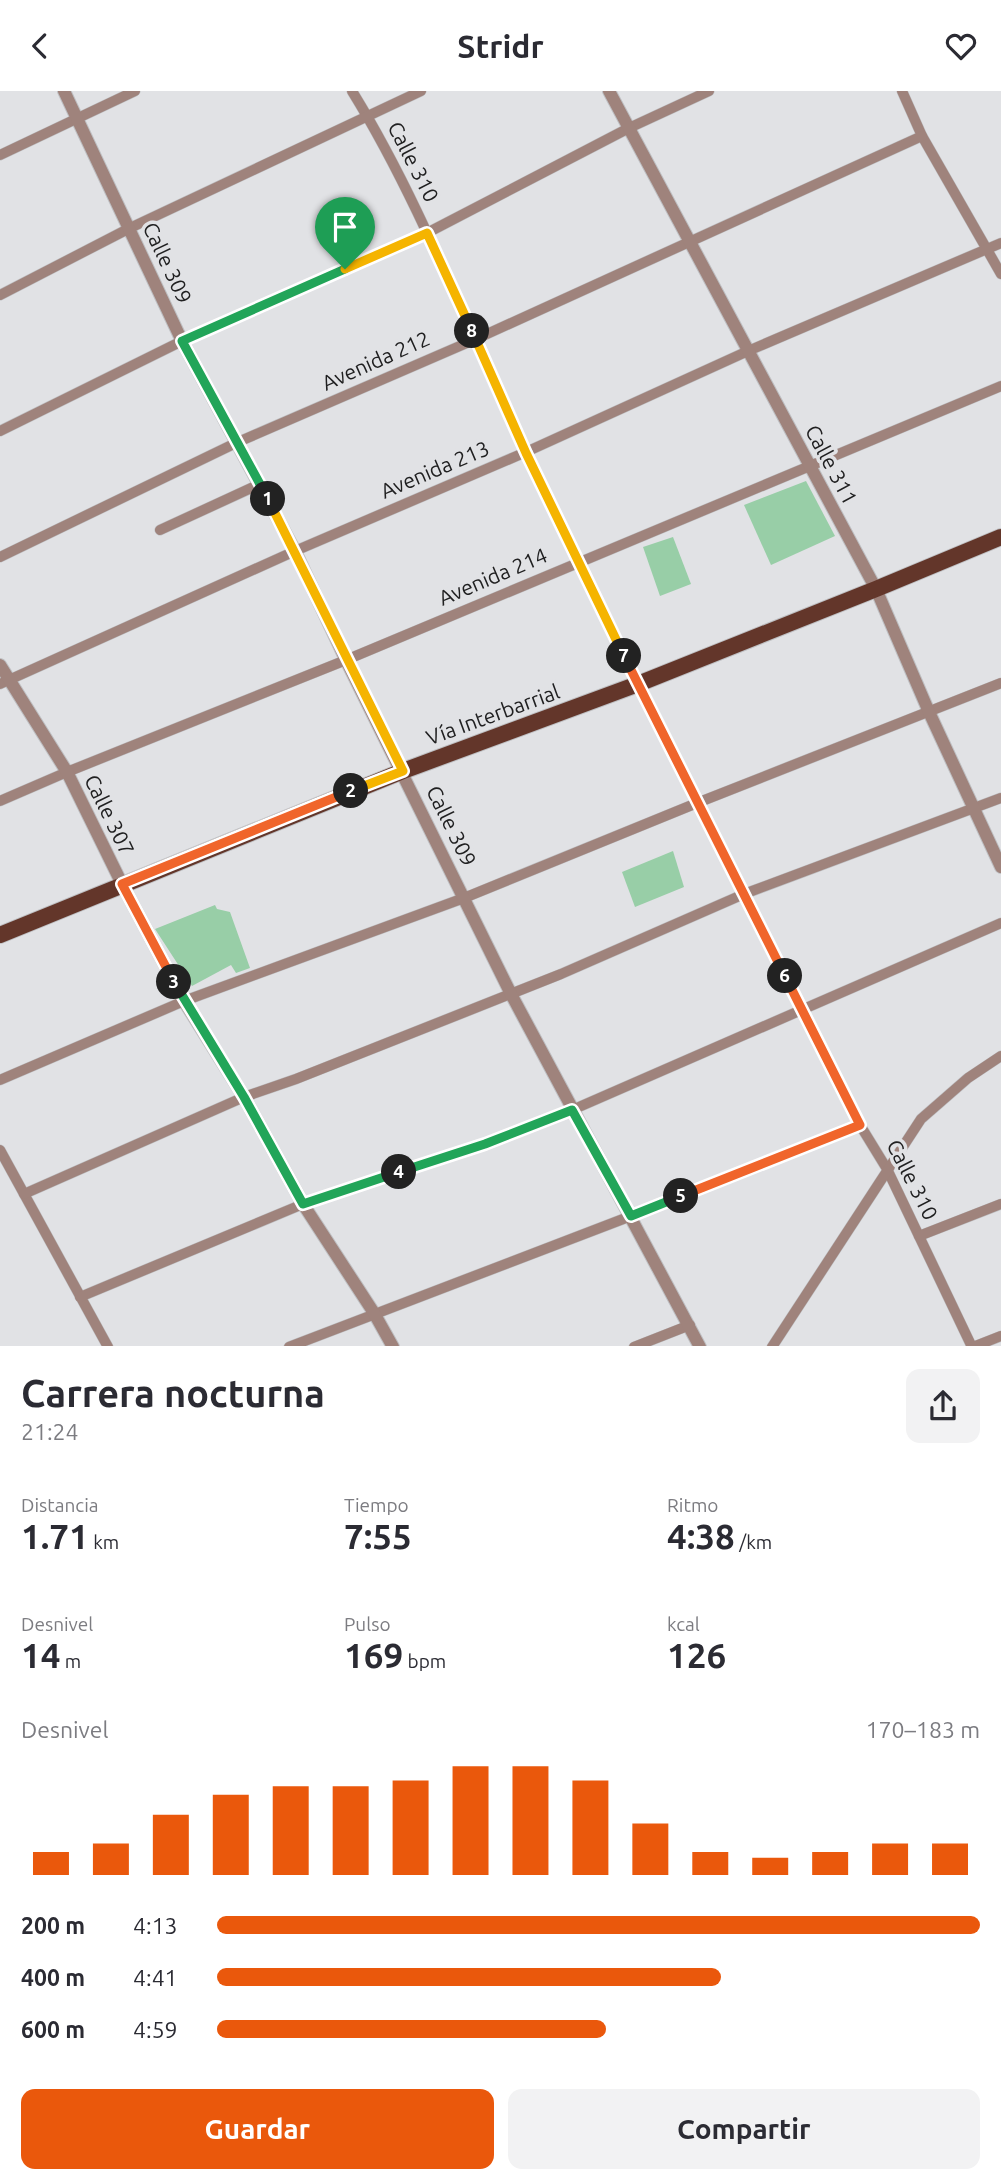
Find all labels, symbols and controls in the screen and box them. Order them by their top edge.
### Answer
icon: back [21,27,59,65]
icon: heart [942,27,980,65]
text: Stridr [457,28,544,64]
street label: Calle 310 [384,118,444,206]
pin [315,197,375,269]
icon: arrive [326,208,364,246]
street label: Calle 309 [139,218,197,307]
pin: 8 [454,313,490,349]
text: 8 [466,319,477,341]
street label: Avenida 212 [318,326,433,395]
street label: Calle 311 [801,421,863,508]
street label: Avenida 213 [377,435,493,503]
pin: 1 [250,481,286,517]
text: 1 [262,487,273,509]
street label: Avenida 214 [435,542,551,610]
pin: 7 [606,639,642,673]
text: 7 [618,644,629,666]
street label: Vía Interbarrial [423,679,563,749]
street label: Calle 307 [80,770,140,859]
pin: 2 [334,773,368,809]
text: 2 [345,779,356,801]
street label: Calle 309 [422,781,482,870]
pin: 6 [768,959,802,994]
text: 6 [779,964,790,986]
pin: 3 [156,965,192,999]
text: 3 [168,970,179,992]
street label: Calle 310 [883,1136,943,1224]
pin: 4 [382,1155,416,1189]
text: 4 [393,1160,404,1182]
pin: 5 [664,1179,698,1213]
text: 5 [675,1184,686,1206]
button: share [906,1369,980,1443]
text: Carrera nocturna [21,1372,325,1414]
text: 21:24 [21,1419,79,1444]
text: Distancia [21,1494,99,1516]
text: Tiempo [344,1494,409,1516]
text: Ritmo [667,1494,718,1516]
text: 1.71 [21,1516,89,1556]
text: 7:55 [344,1516,412,1556]
text: 4:38 [667,1516,735,1556]
text: km [89,1531,119,1553]
text: /km [735,1531,772,1553]
text: Desnivel [21,1613,93,1635]
text: Pulso [344,1613,391,1635]
text: kcal [667,1613,700,1635]
text: 14 [21,1635,60,1675]
text: 169 [344,1635,403,1675]
text: 126 [667,1635,726,1675]
text: m [60,1650,81,1672]
text: bpm [403,1650,446,1672]
text: Desnivel [21,1717,109,1742]
text: 170–183 m [866,1717,980,1742]
text: 200 m [21,1913,85,1938]
text: 4:13 [133,1913,178,1938]
text: 400 m [21,1965,85,1990]
text: 4:41 [133,1965,178,1990]
text: 600 m [21,2017,85,2042]
text: 4:59 [133,2017,178,2042]
button: Guardar [21,2089,494,2169]
button: Compartir [508,2089,980,2169]

